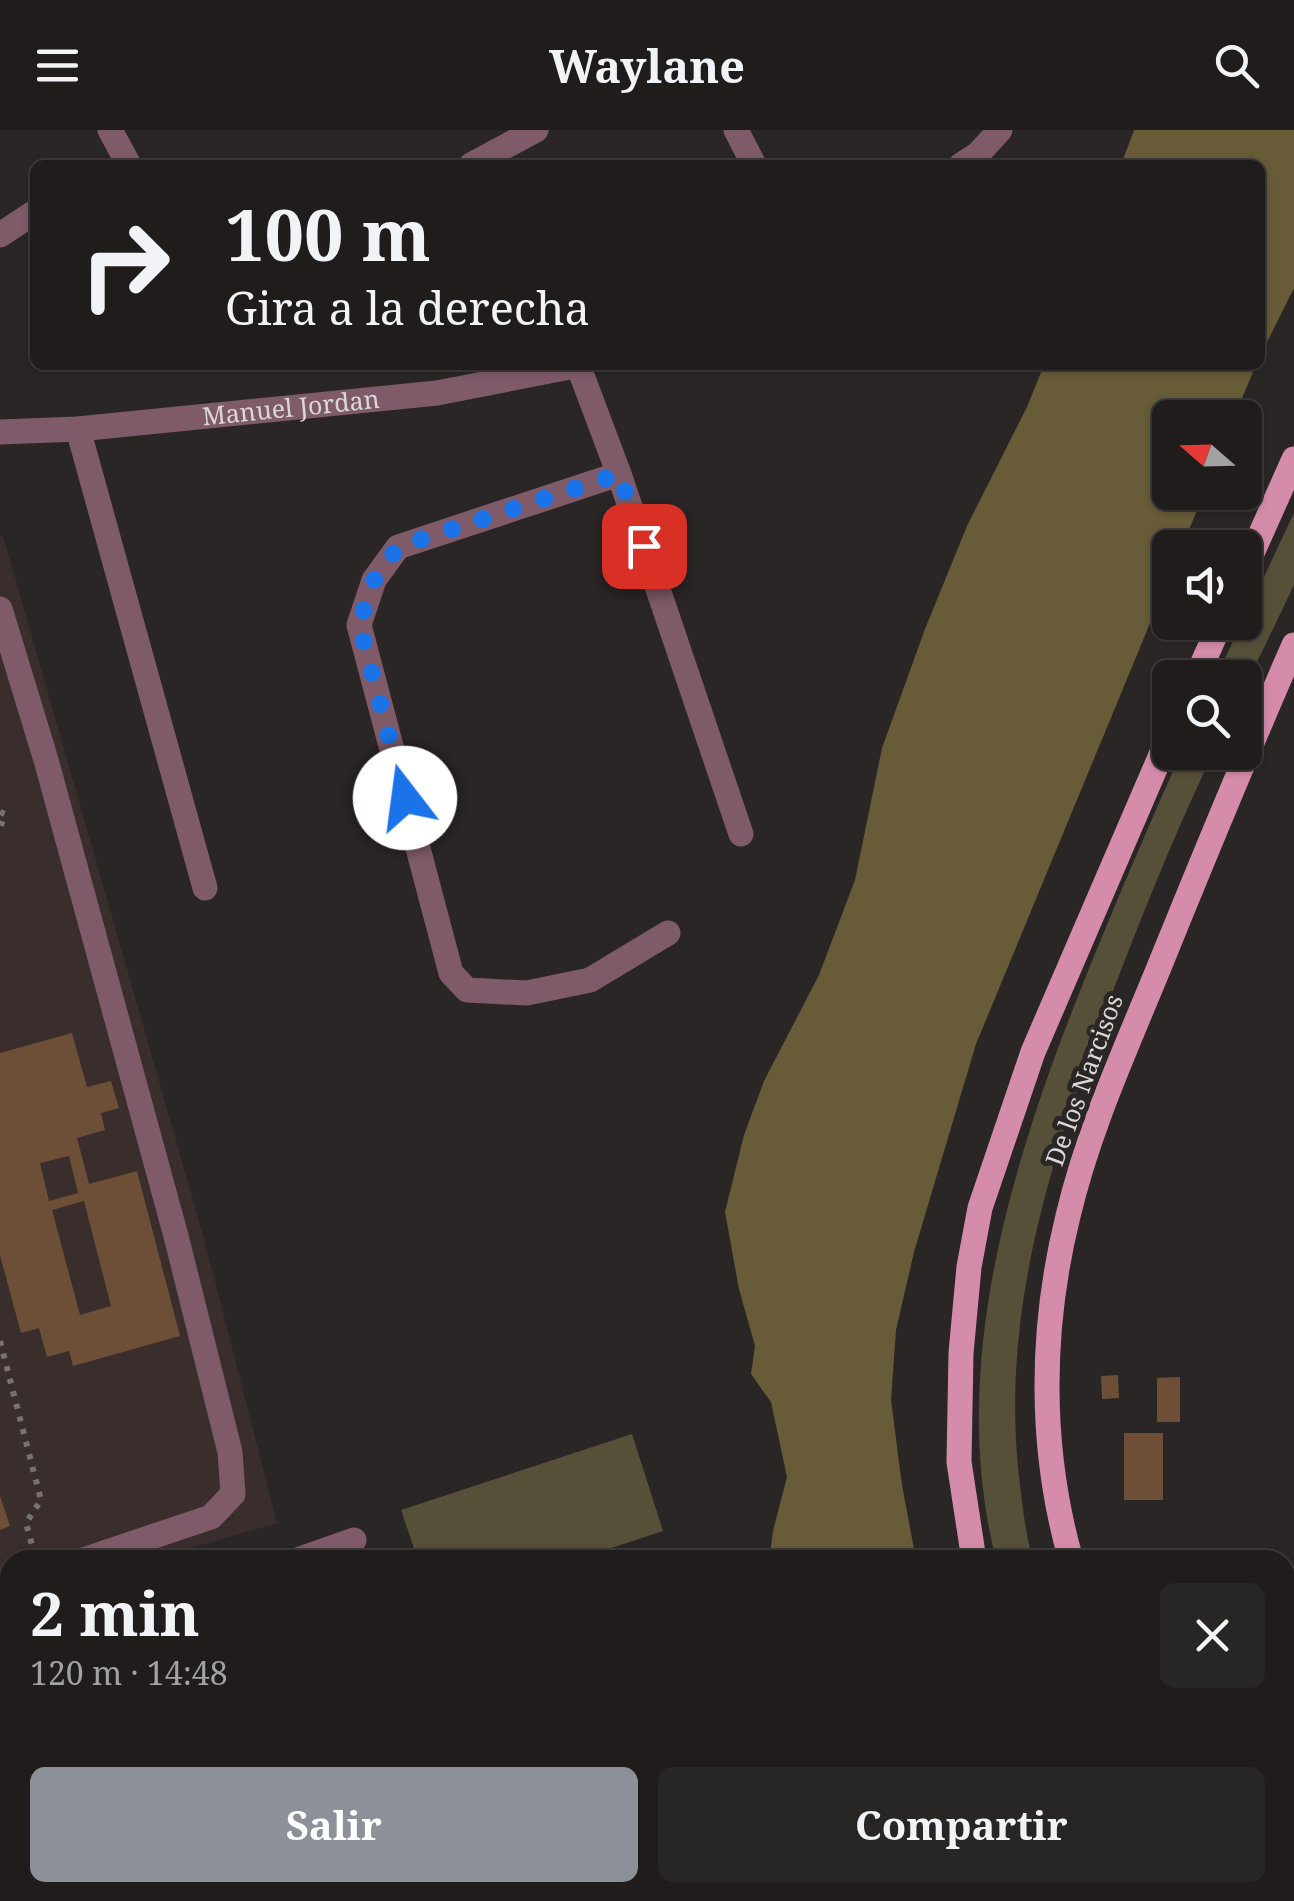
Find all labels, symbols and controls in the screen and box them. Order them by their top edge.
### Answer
text: Waylane [549,35,745,96]
icon: menu [30,38,85,93]
icon: search [1209,38,1264,93]
text: 100 m [225,186,431,282]
icon: right [60,200,190,330]
text: Gira a la derecha [225,277,590,338]
street label: Manuel Jordan [201,381,381,432]
north arrow [1152,400,1262,510]
map controls [1152,400,1262,770]
pin [602,504,687,589]
icon: arrive [617,519,672,574]
button: sound [1152,530,1262,640]
button: search [1152,660,1262,770]
position arrow [353,746,457,850]
street label: De los Narcisos [1036,989,1130,1170]
text: 2 min [30,1572,200,1654]
button: close [1160,1583,1265,1688]
text: 120 m · 14:48 [30,1651,228,1694]
button: Salir [30,1767,638,1882]
button: Compartir [658,1767,1265,1882]

